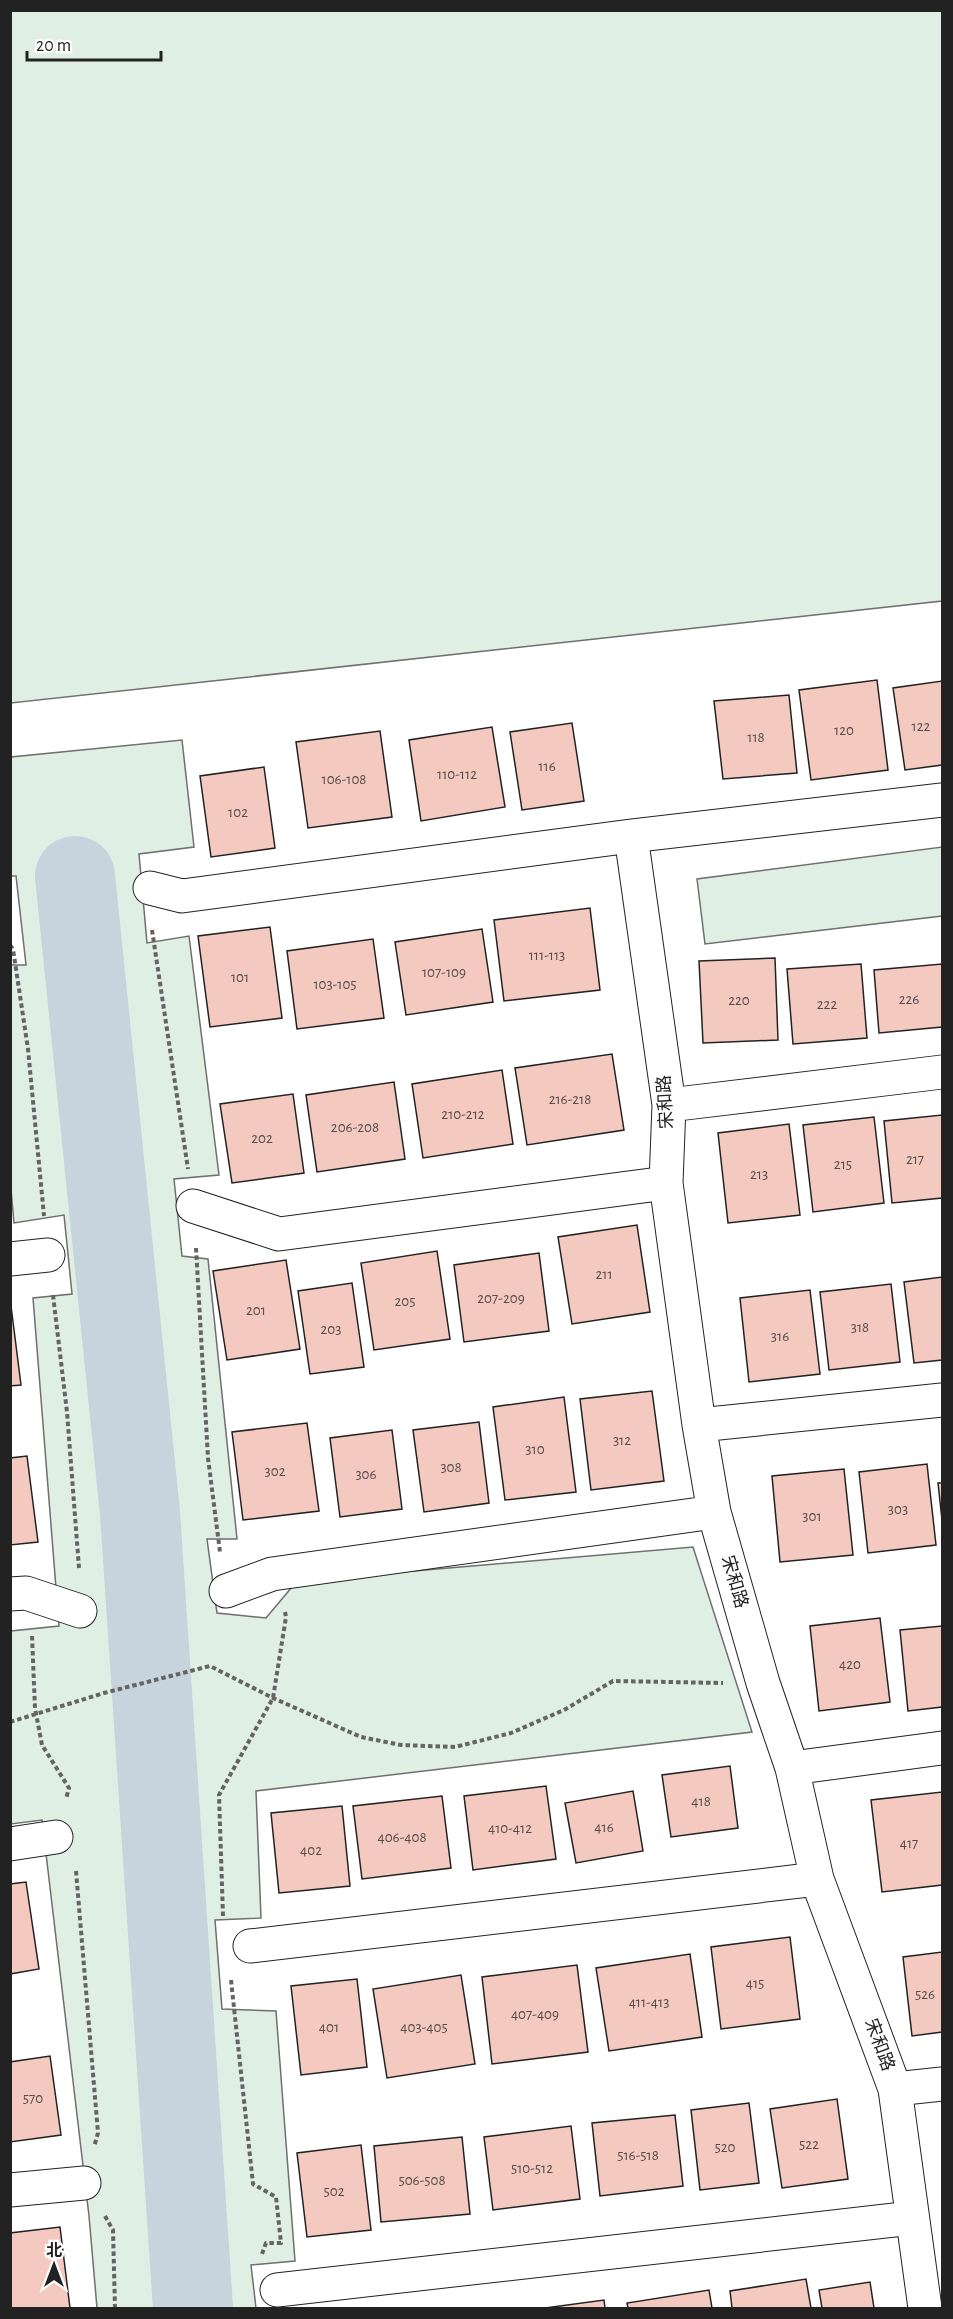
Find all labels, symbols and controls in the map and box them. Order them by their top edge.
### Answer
scale bar [27,24,160,62]
text: 20 m [36,37,71,55]
house number: 122 [912,719,931,734]
house number: 120 [834,723,854,738]
house number: 118 [747,730,765,745]
house number: 116 [538,759,556,774]
house number: 110-112 [437,767,477,782]
house number: 106-108 [322,772,366,787]
house number: 102 [228,805,248,820]
house number: 111-113 [529,948,565,963]
house number: 107-109 [422,965,466,980]
house number: 101 [231,970,249,985]
house number: 103-105 [313,977,357,992]
house number: 226 [899,992,919,1007]
house number: 220 [728,993,750,1008]
house number: 222 [817,997,837,1012]
street label: 宋和路 [654,1075,676,1130]
house number: 216-218 [549,1092,591,1107]
house number: 210-212 [441,1107,485,1122]
house number: 206-208 [331,1120,379,1135]
house number: 202 [251,1131,273,1146]
house number: 217 [906,1152,924,1167]
house number: 215 [834,1157,852,1172]
house number: 213 [750,1167,768,1182]
house number: 211 [595,1267,613,1282]
house number: 207-209 [477,1291,525,1306]
house number: 205 [394,1294,416,1309]
house number: 201 [246,1303,266,1318]
house number: 318 [851,1320,869,1335]
house number: 203 [321,1322,341,1337]
house number: 316 [771,1329,789,1344]
house number: 312 [613,1433,631,1448]
house number: 310 [525,1442,545,1457]
house number: 308 [440,1460,462,1475]
house number: 302 [265,1464,286,1479]
house number: 306 [355,1467,377,1482]
house number: 303 [888,1502,908,1517]
house number: 301 [802,1509,822,1524]
street label: 宋和路 [718,1553,752,1610]
house number: 420 [839,1657,861,1672]
house number: 418 [691,1794,711,1809]
house number: 416 [594,1820,614,1835]
house number: 410-412 [488,1821,532,1836]
house number: 406-408 [377,1830,427,1845]
house number: 417 [900,1836,918,1851]
house number: 402 [300,1843,322,1858]
house number: 415 [746,1976,764,1991]
house number: 526 [915,1987,935,2002]
house number: 411-413 [629,1995,669,2010]
house number: 407-409 [511,2007,559,2022]
street label: 宋和路 [861,2016,899,2073]
house number: 401 [319,2020,339,2035]
house number: 403-405 [400,2020,448,2035]
house number: 570 [23,2091,43,2106]
house number: 522 [799,2137,819,2152]
house number: 520 [714,2140,736,2155]
house number: 516-518 [617,2148,659,2163]
house number: 510-512 [511,2161,553,2176]
house number: 506-508 [398,2173,446,2188]
house number: 502 [323,2184,345,2199]
north arrow [24,2235,84,2295]
text: 北 [46,2242,62,2259]

